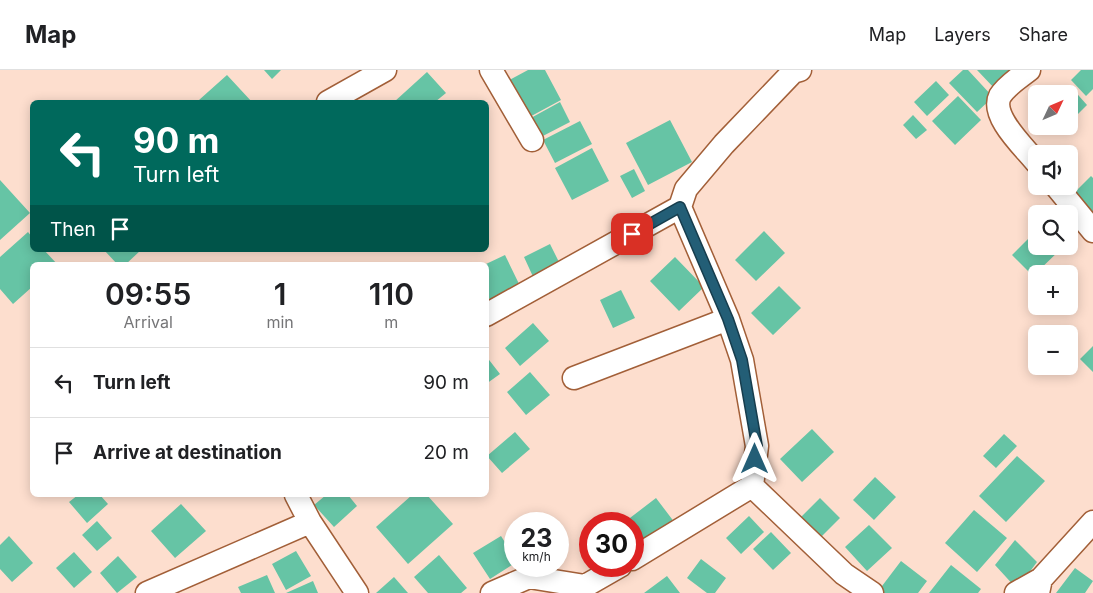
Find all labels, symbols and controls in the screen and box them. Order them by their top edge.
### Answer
text: Map [25,20,76,49]
text: Map [869,24,906,45]
text: Layers [934,24,991,45]
text: Share [1019,24,1068,45]
north arrow [1028,85,1078,135]
map controls [1028,85,1078,375]
text: 90 m [133,119,220,161]
icon: left [50,120,115,185]
button: sound [1028,145,1078,195]
text: Turn left [133,161,219,187]
button: search [1028,205,1078,255]
pin [611,213,653,255]
icon: arrive [106,215,134,243]
text: Then [50,218,96,241]
icon: arrive [618,220,646,248]
button: + [1028,265,1078,315]
text: 09:55 [105,276,191,312]
text: 1 [274,276,286,312]
text: 110 [369,276,414,312]
text: Arrival [124,312,173,332]
text: min [266,312,294,332]
text: m [384,312,398,332]
button: − [1028,325,1078,375]
icon: left [50,369,78,397]
text: Turn left [93,371,171,394]
text: 90 m [423,371,469,394]
position arrow [728,432,780,484]
icon: arrive [50,439,78,467]
text: Arrive at destination [93,441,282,464]
text: 20 m [423,441,469,464]
speed limit sign: 30 [579,512,644,577]
text: 23 [521,523,552,553]
text: km/h [522,549,551,564]

